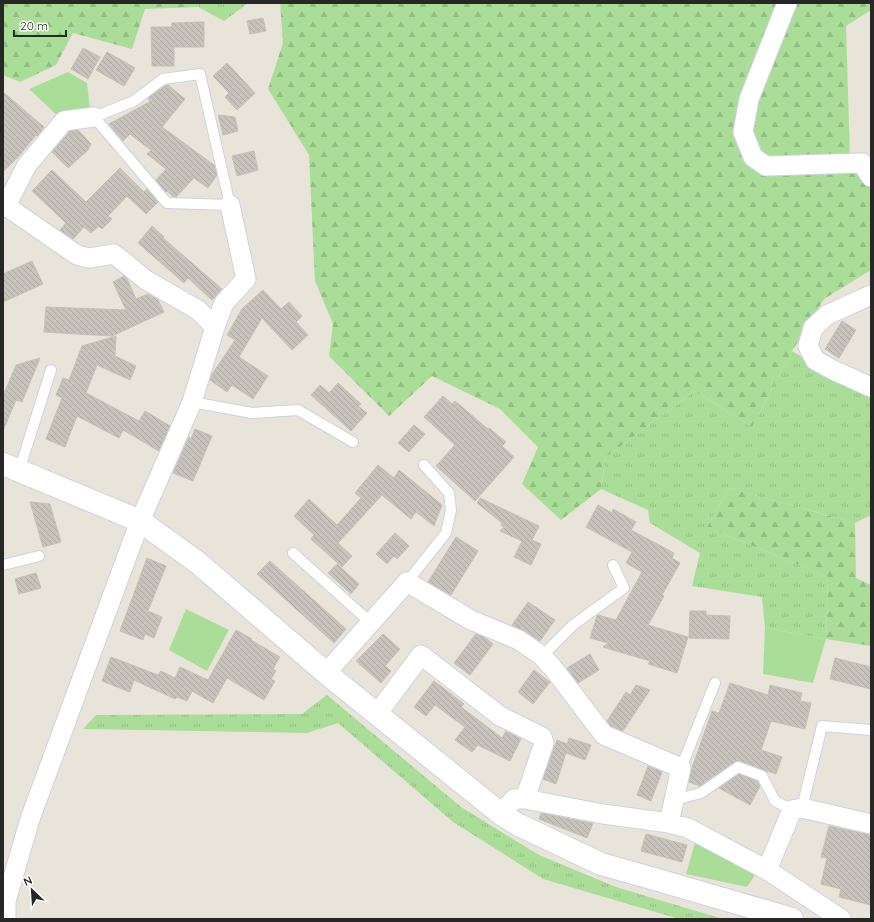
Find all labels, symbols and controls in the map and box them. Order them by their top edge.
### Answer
scale bar [14,12,66,38]
text: 20 m [20,18,48,33]
north arrow [12,870,52,910]
text: N [21,873,34,889]

